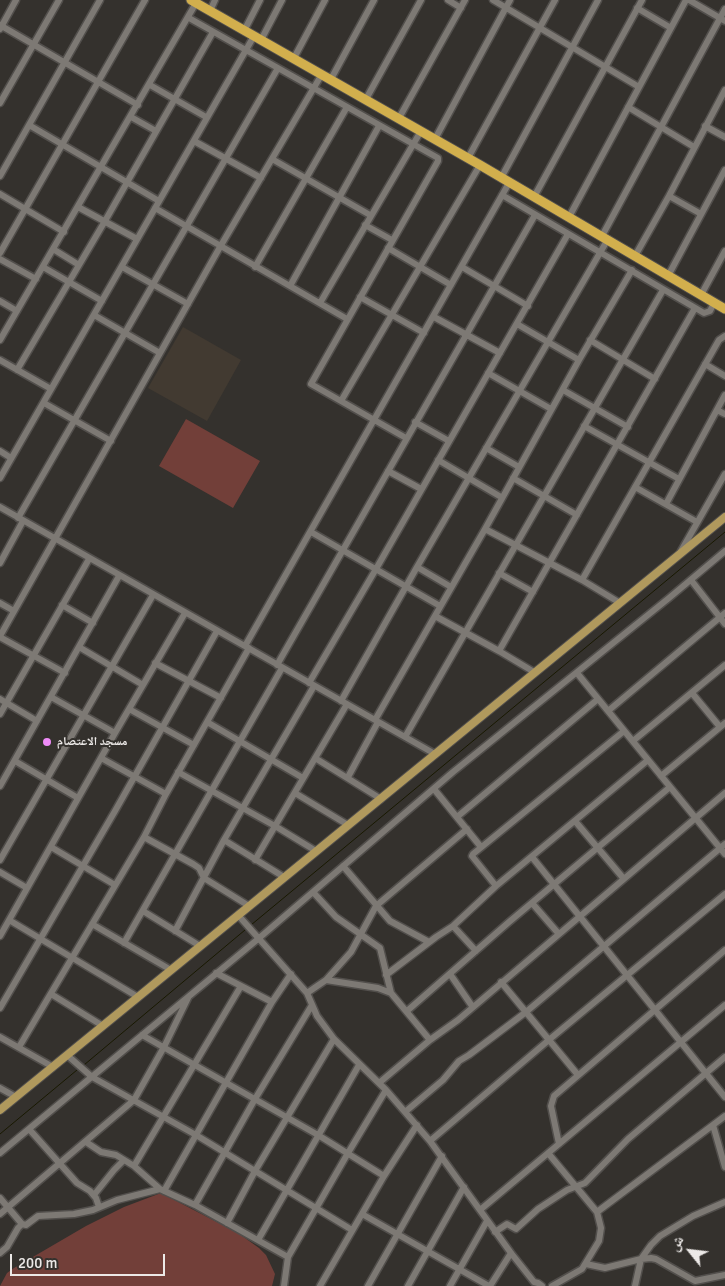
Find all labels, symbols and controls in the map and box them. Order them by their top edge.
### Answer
place label: مسجد الاعتصام [57,735,127,749]
marker: مسجد الاعتصام [41,736,53,748]
north arrow [665,1226,715,1276]
text: ش [665,1233,687,1254]
scale bar [12,1244,168,1276]
text: 200 m [18,1254,58,1272]

